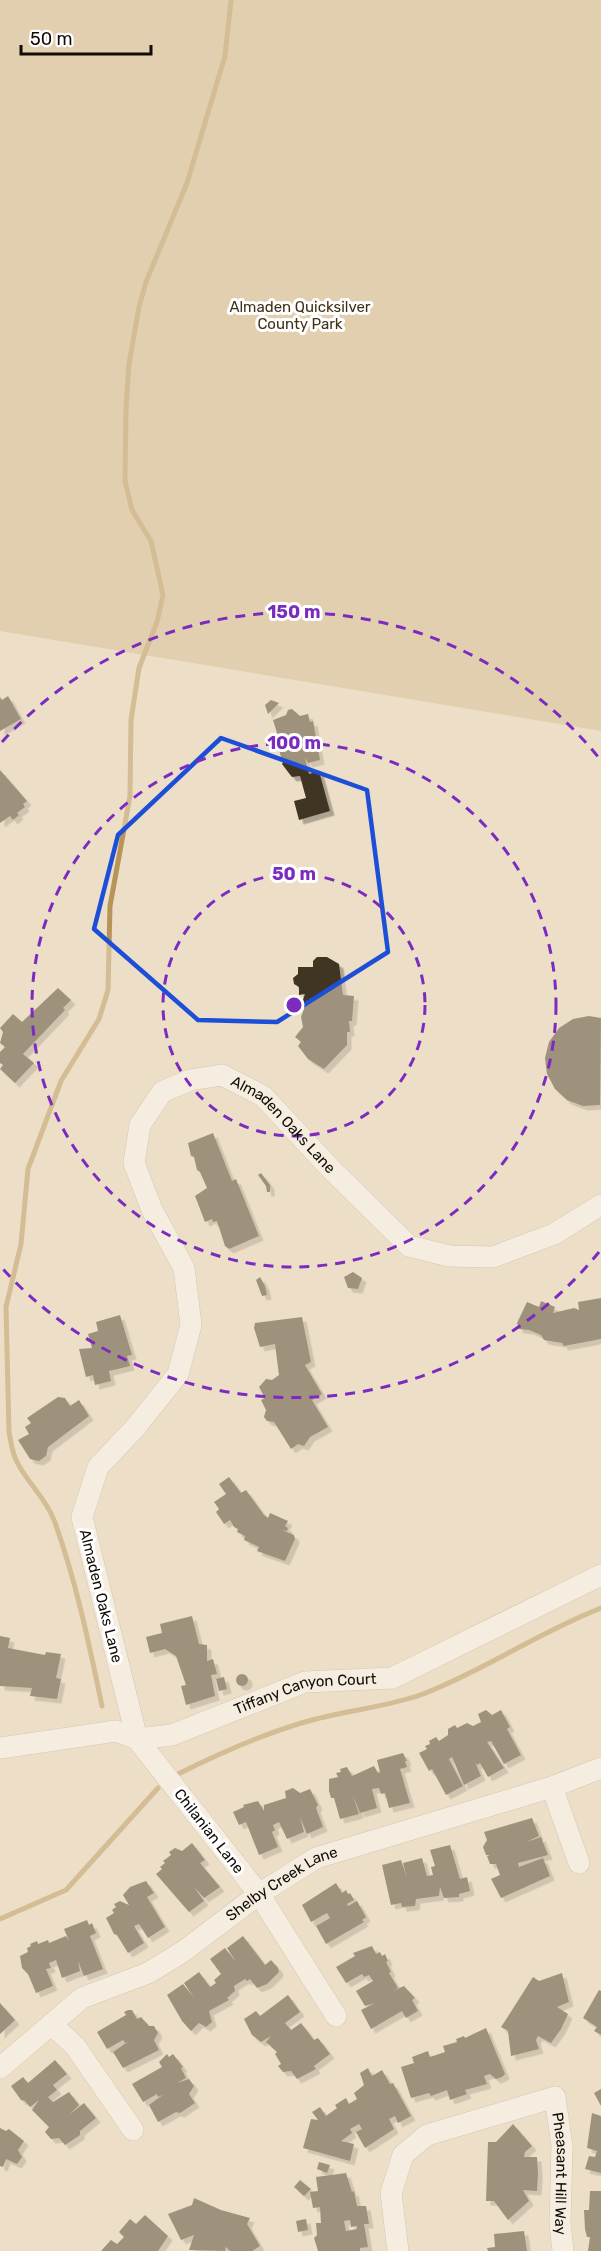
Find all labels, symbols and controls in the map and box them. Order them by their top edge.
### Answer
scale bar [21,18,152,56]
text: 50 m [30,28,73,50]
park label: Almaden Quicksilver County Park [229,298,371,333]
text: 150 m [267,601,321,623]
text: 100 m [267,732,321,754]
text: 50 m [272,863,316,885]
centre of rings [284,995,304,1015]
street label: Almaden Oaks Lane [228,1072,339,1177]
street label: Almaden Oaks Lane [76,1527,126,1665]
street label: Tiffany Canyon Court [231,1670,377,1718]
street label: Chilanian Lane [170,1785,248,1877]
street label: Shelby Creek Lane [222,1843,340,1925]
street label: Pheasant Hill Way [548,2111,571,2236]

